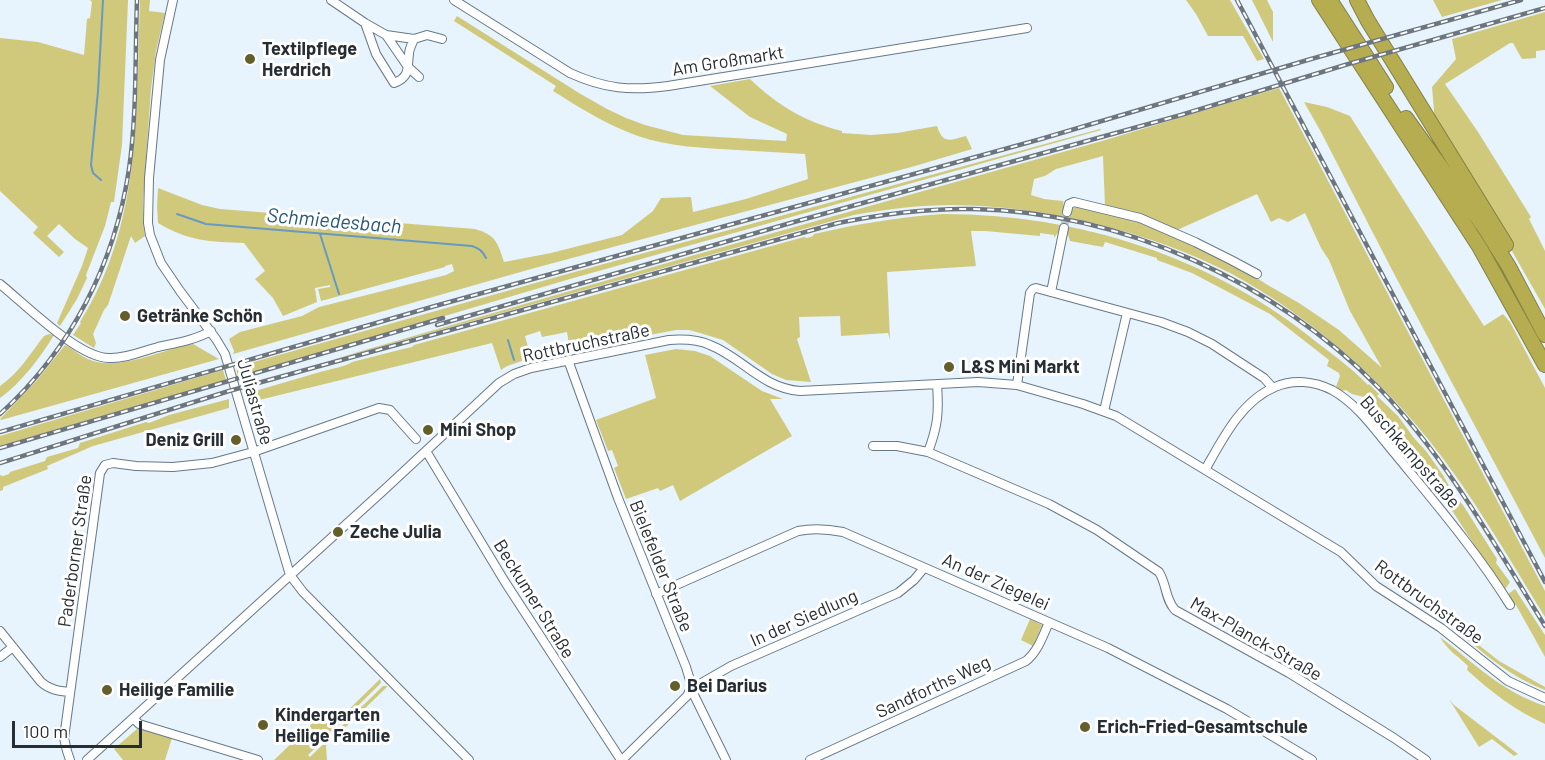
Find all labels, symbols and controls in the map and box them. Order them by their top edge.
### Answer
place label: Textilpflege Herdrich [262,38,357,80]
street label: Am Großmarkt [671,41,785,81]
marker: Textilpflege Herdrich [243,52,257,66]
water label: Schmiedesbach [266,203,402,239]
place label: Getränke Schön [137,305,263,327]
marker: Getränke Schön [118,309,132,323]
street label: Rottbruchstraße [520,319,652,367]
street label: Juliastraße [232,356,278,448]
place label: L&S Mini Markt [961,356,1079,378]
marker: L&S Mini Markt [942,360,956,374]
street label: Buschkampstraße [1355,391,1465,513]
place label: Mini Shop [440,419,516,441]
marker: Mini Shop [421,423,435,437]
place label: Deniz Grill [145,429,224,451]
marker: Deniz Grill [229,433,243,447]
street label: Paderborner Straße [54,473,96,629]
street label: Bielefelder Straße [625,497,697,635]
place label: Zeche Julia [350,521,442,543]
marker: Zeche Julia [331,525,345,539]
street label: Beckumer Straße [489,536,579,662]
street label: An der Ziegelei [939,549,1053,615]
street label: Rottbruchstraße [1370,555,1488,649]
street label: In der Siedlung [747,585,861,651]
street label: Max-Planck-Straße [1186,593,1326,685]
street label: Sandforths Weg [872,651,994,723]
place label: Bei Darius [687,675,767,697]
place label: Heilige Familie [119,679,234,701]
marker: Bei Darius [668,679,682,693]
marker: Heilige Familie [100,683,114,697]
place label: Kindergarten Heilige Familie [275,704,390,746]
scale bar [15,709,146,747]
place label: Erich-Fried-Gesamtschule [1097,716,1308,738]
marker: Kindergarten Heilige Familie [256,718,270,732]
text: 100 m [23,720,68,742]
marker: Erich-Fried-Gesamtschule [1078,720,1092,734]

